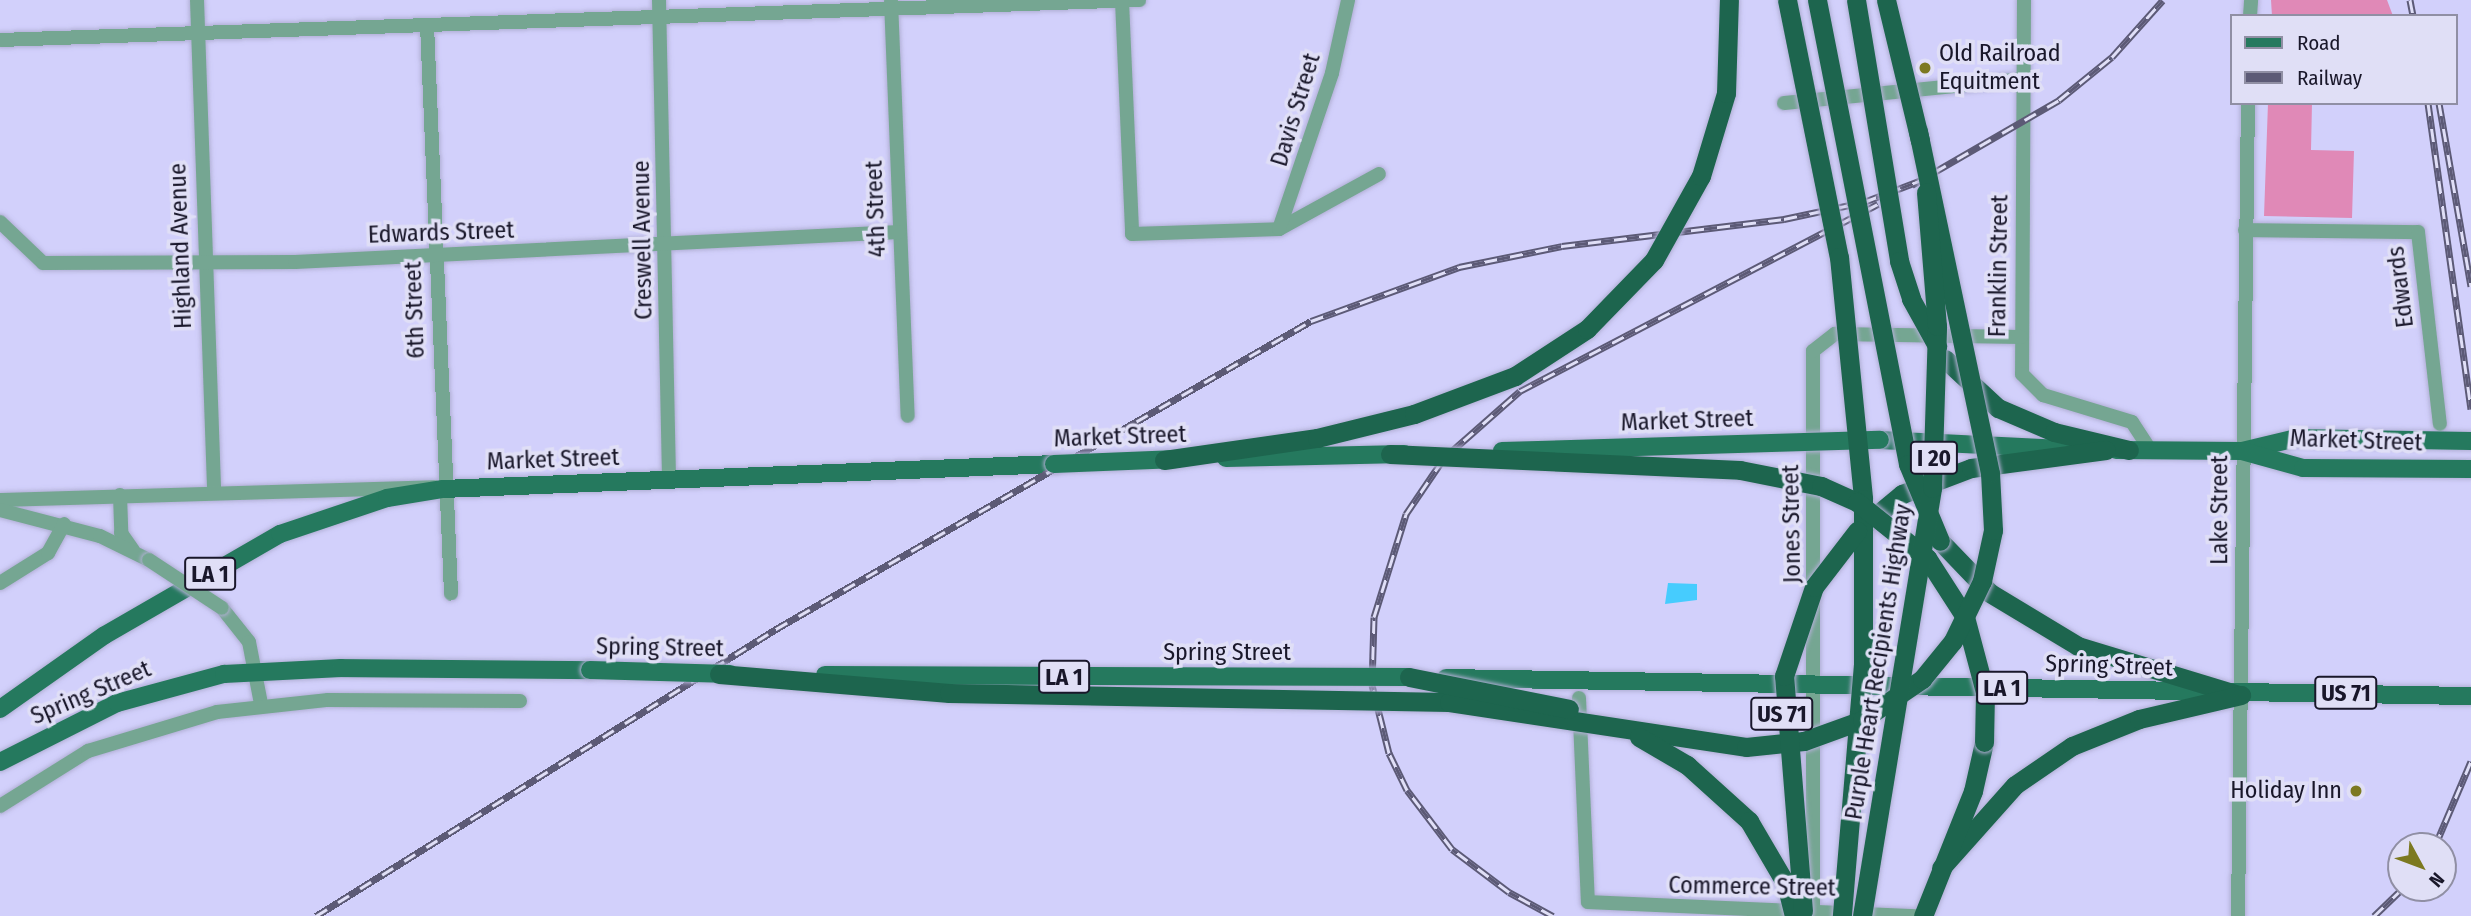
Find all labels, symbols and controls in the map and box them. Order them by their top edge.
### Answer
legend [2230,14,2457,105]
text: Road [2297,30,2341,56]
place label: Old Railroad Equitment [1939,40,2061,96]
street label: Davis Street [1265,50,1327,170]
marker: Old Railroad Equitment [1917,60,1933,76]
text: Railway [2297,65,2362,91]
street label: Creswell Avenue [627,160,659,320]
street label: 4th Street [860,160,892,258]
street label: Highland Avenue [164,163,198,329]
street label: Franklin Street [1983,194,2015,338]
street label: Edwards Street [367,216,515,250]
street label: Edwards [2382,245,2420,329]
street label: 6th Street [399,261,431,359]
street label: Market Street [1620,404,1754,438]
street label: Market Street [1053,420,1187,454]
street label: Market Street [2289,424,2423,458]
road number: I 20 [1910,438,1958,478]
street label: Market Street [486,443,620,477]
street label: Lake Street [2206,455,2234,565]
street label: Jones Street [1777,464,1807,584]
street label: Purple Heart Recipients Highway [1840,502,1918,822]
road number: LA 1 [184,554,236,594]
street label: Spring Street [596,632,724,664]
street label: Spring Street [1163,639,1291,667]
street label: Spring Street [2045,649,2173,683]
street label: Spring Street [27,655,155,731]
road number: LA 1 [1038,657,1090,696]
road number: LA 1 [1976,668,2028,708]
road number: US 71 [2313,674,2379,712]
road number: US 71 [1749,694,1815,734]
place label: Holiday Inn [2230,777,2342,805]
marker: Holiday Inn [2348,783,2364,799]
north arrow [2387,832,2457,902]
text: N [2424,868,2449,892]
street label: Commerce Street [1668,871,1836,903]

